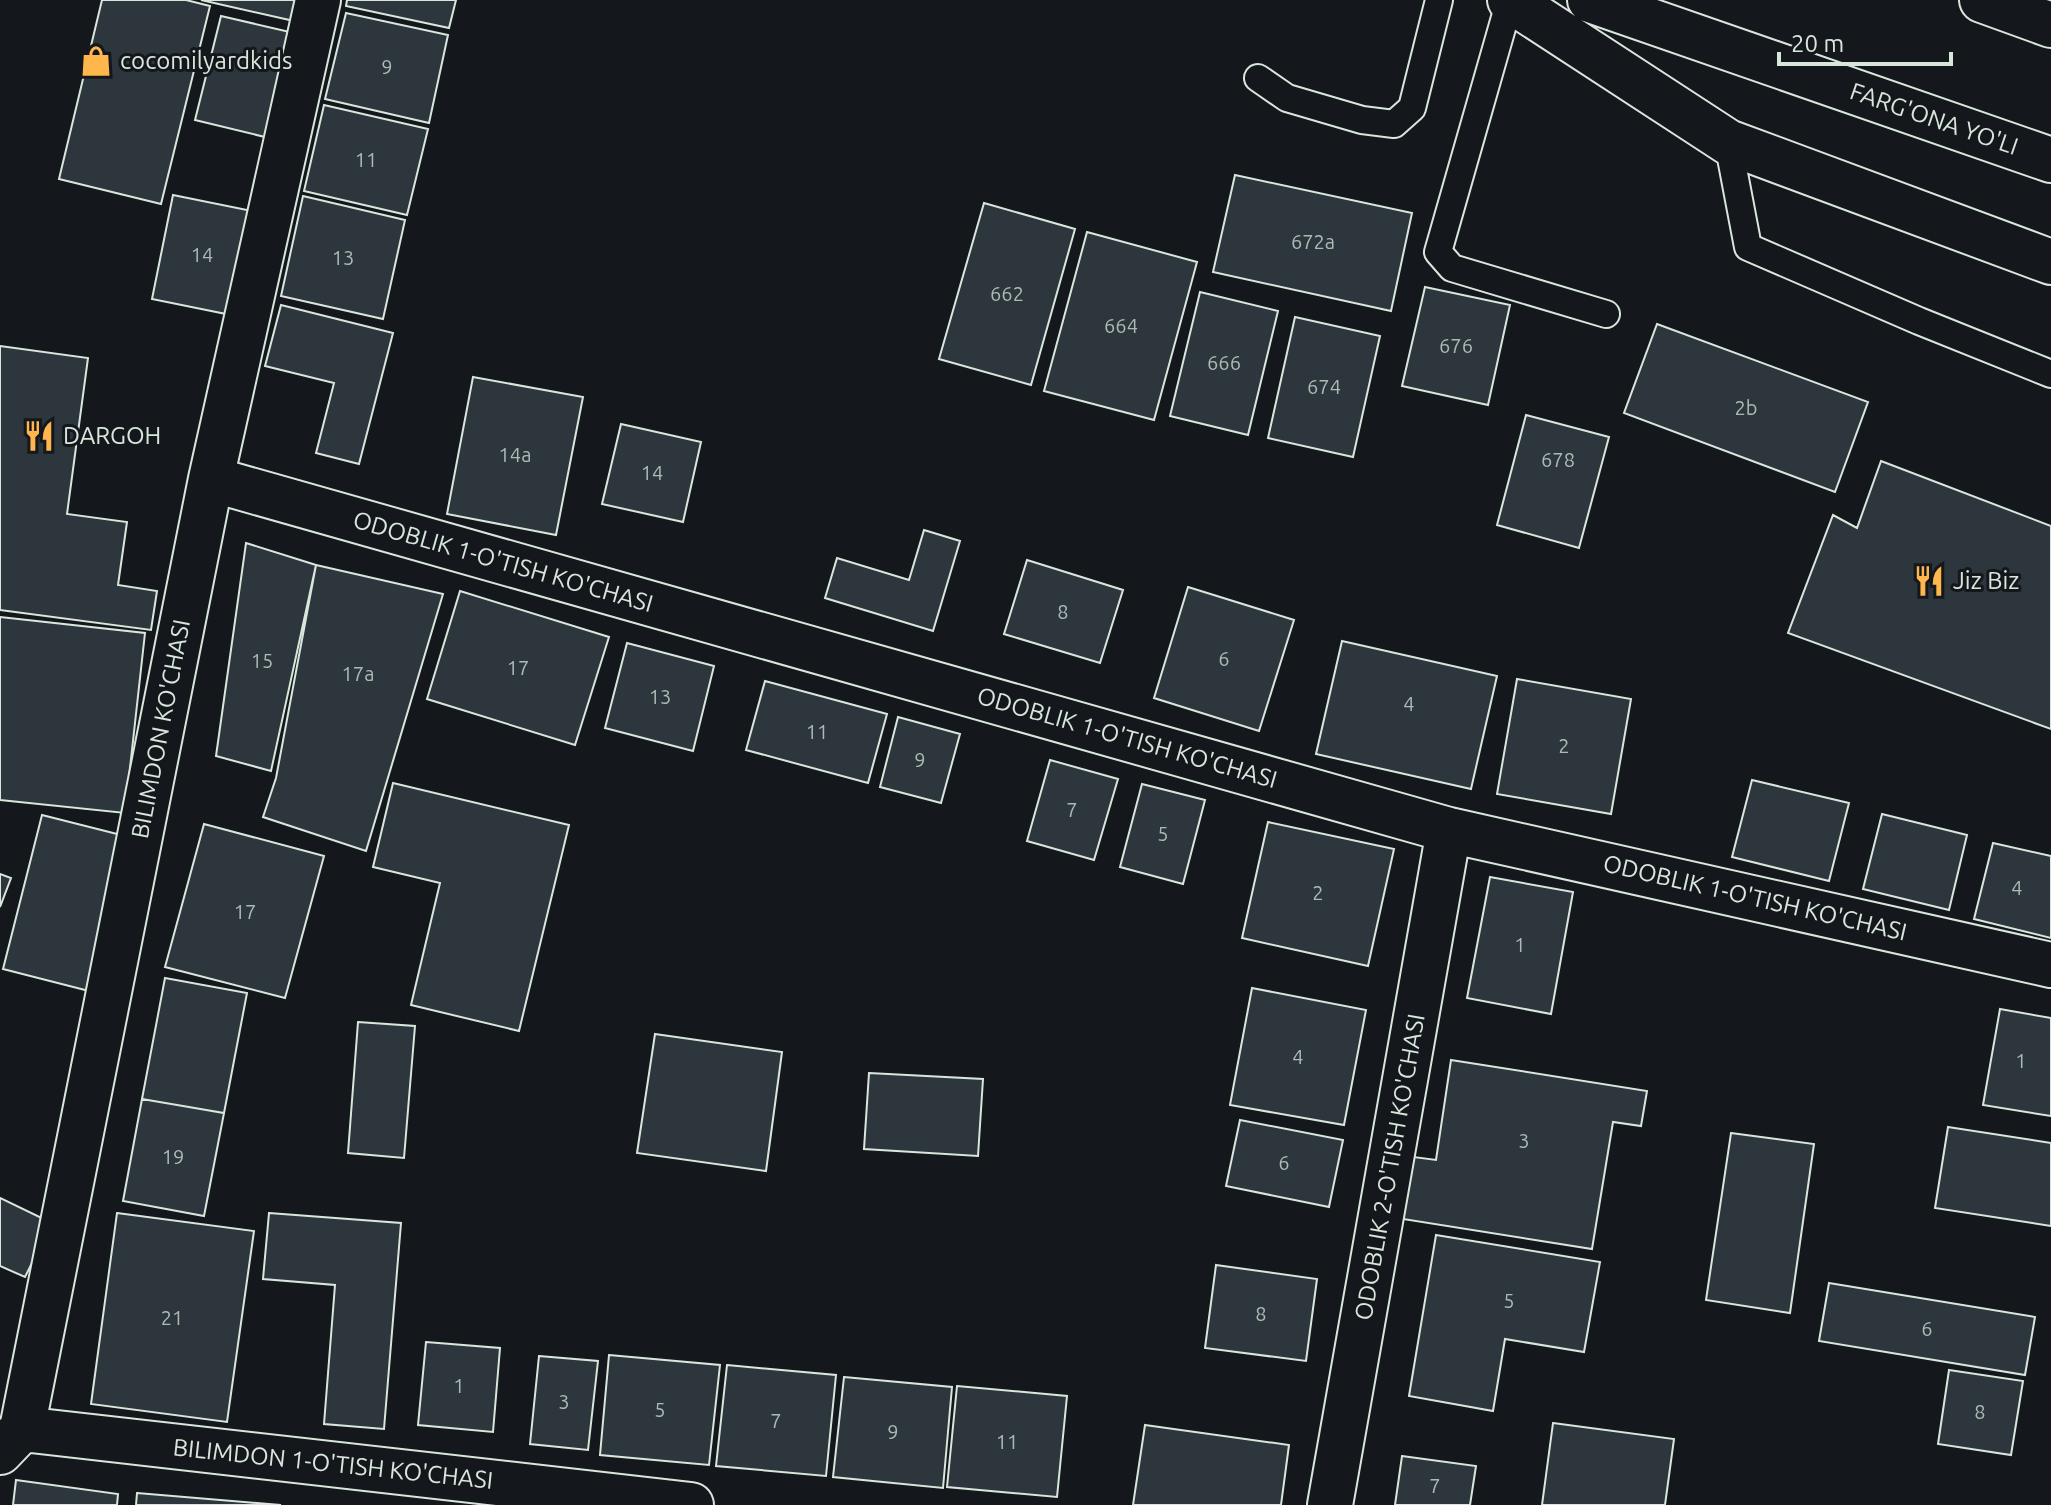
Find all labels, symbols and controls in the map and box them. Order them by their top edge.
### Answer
scale bar [1779,16,1951,66]
text: 20 m [1791,30,1844,57]
shop icon: cocomilyardkids [79,44,113,78]
place label: cocomilyardkids [120,47,292,74]
house number: 9 [381,55,393,78]
street label: FARG'ONA YO'LI [1847,77,2022,160]
house number: 11 [355,148,377,171]
house number: 672a [1291,230,1335,253]
house number: 14 [191,243,213,266]
house number: 13 [332,246,354,269]
house number: 662 [990,282,1024,305]
house number: 664 [1104,314,1138,337]
house number: 676 [1439,334,1473,357]
house number: 666 [1207,351,1241,374]
house number: 674 [1307,375,1341,398]
house number: 2b [1735,396,1757,419]
restaurant icon: DARGOH [22,419,56,453]
place label: DARGOH [63,422,161,449]
house number: 14a [499,443,531,466]
house number: 678 [1541,448,1575,471]
house number: 14 [641,461,663,484]
street label: ODOBLIK 1-O'TISH KO'CHASI [350,506,656,617]
restaurant icon: Jiz Biz [1912,564,1946,598]
place label: Jiz Biz [1953,567,2019,594]
house number: 8 [1057,600,1069,623]
street label: BILIMDON KO'CHASI [126,617,195,841]
house number: 6 [1218,647,1230,670]
house number: 15 [251,649,273,672]
house number: 17 [507,656,529,679]
house number: 17a [342,662,374,685]
street label: ODOBLIK 1-O'TISH KO'CHASI [974,682,1280,793]
house number: 13 [649,685,671,708]
house number: 4 [1403,692,1415,715]
house number: 11 [806,720,828,743]
house number: 2 [1558,734,1570,757]
house number: 9 [914,748,926,771]
house number: 7 [1066,798,1078,821]
house number: 5 [1157,822,1169,845]
street label: ODOBLIK 1-O'TISH KO'CHASI [1601,849,1910,946]
house number: 4 [2011,876,2023,899]
house number: 2 [1312,881,1324,904]
house number: 17 [234,900,256,923]
house number: 1 [1514,933,1526,956]
street label: ODOBLIK 2-O'TISH KO'CHASI [1349,1012,1430,1322]
house number: 4 [1292,1045,1304,1068]
house number: 1 [2015,1049,2027,1072]
house number: 3 [1518,1129,1530,1152]
house number: 19 [162,1145,184,1168]
house number: 6 [1278,1151,1290,1174]
house number: 5 [1503,1289,1515,1312]
house number: 8 [1255,1302,1267,1325]
house number: 21 [161,1306,183,1329]
house number: 6 [1921,1317,1933,1340]
house number: 1 [453,1374,465,1397]
house number: 3 [558,1390,570,1413]
house number: 5 [654,1398,666,1421]
house number: 8 [1974,1400,1986,1423]
house number: 7 [770,1409,782,1432]
house number: 9 [887,1420,899,1443]
house number: 11 [996,1430,1018,1453]
street label: BILIMDON 1-O'TISH KO'CHASI [172,1433,494,1494]
house number: 7 [1429,1474,1441,1497]

